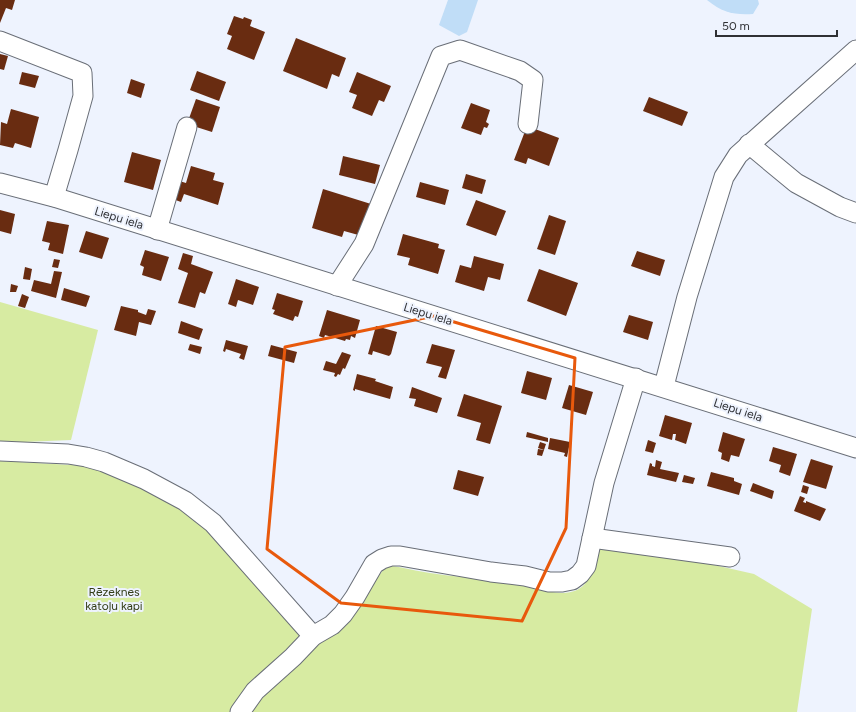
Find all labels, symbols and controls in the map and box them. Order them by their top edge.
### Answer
scale bar [716,12,837,38]
text: 50 m [722,19,750,33]
street label: Liepu iela [93,204,145,232]
street label: Liepu iela [402,300,454,328]
street label: Liepu iela [712,396,764,424]
park label: Rēzeknes katoļu kapi [85,585,143,613]

